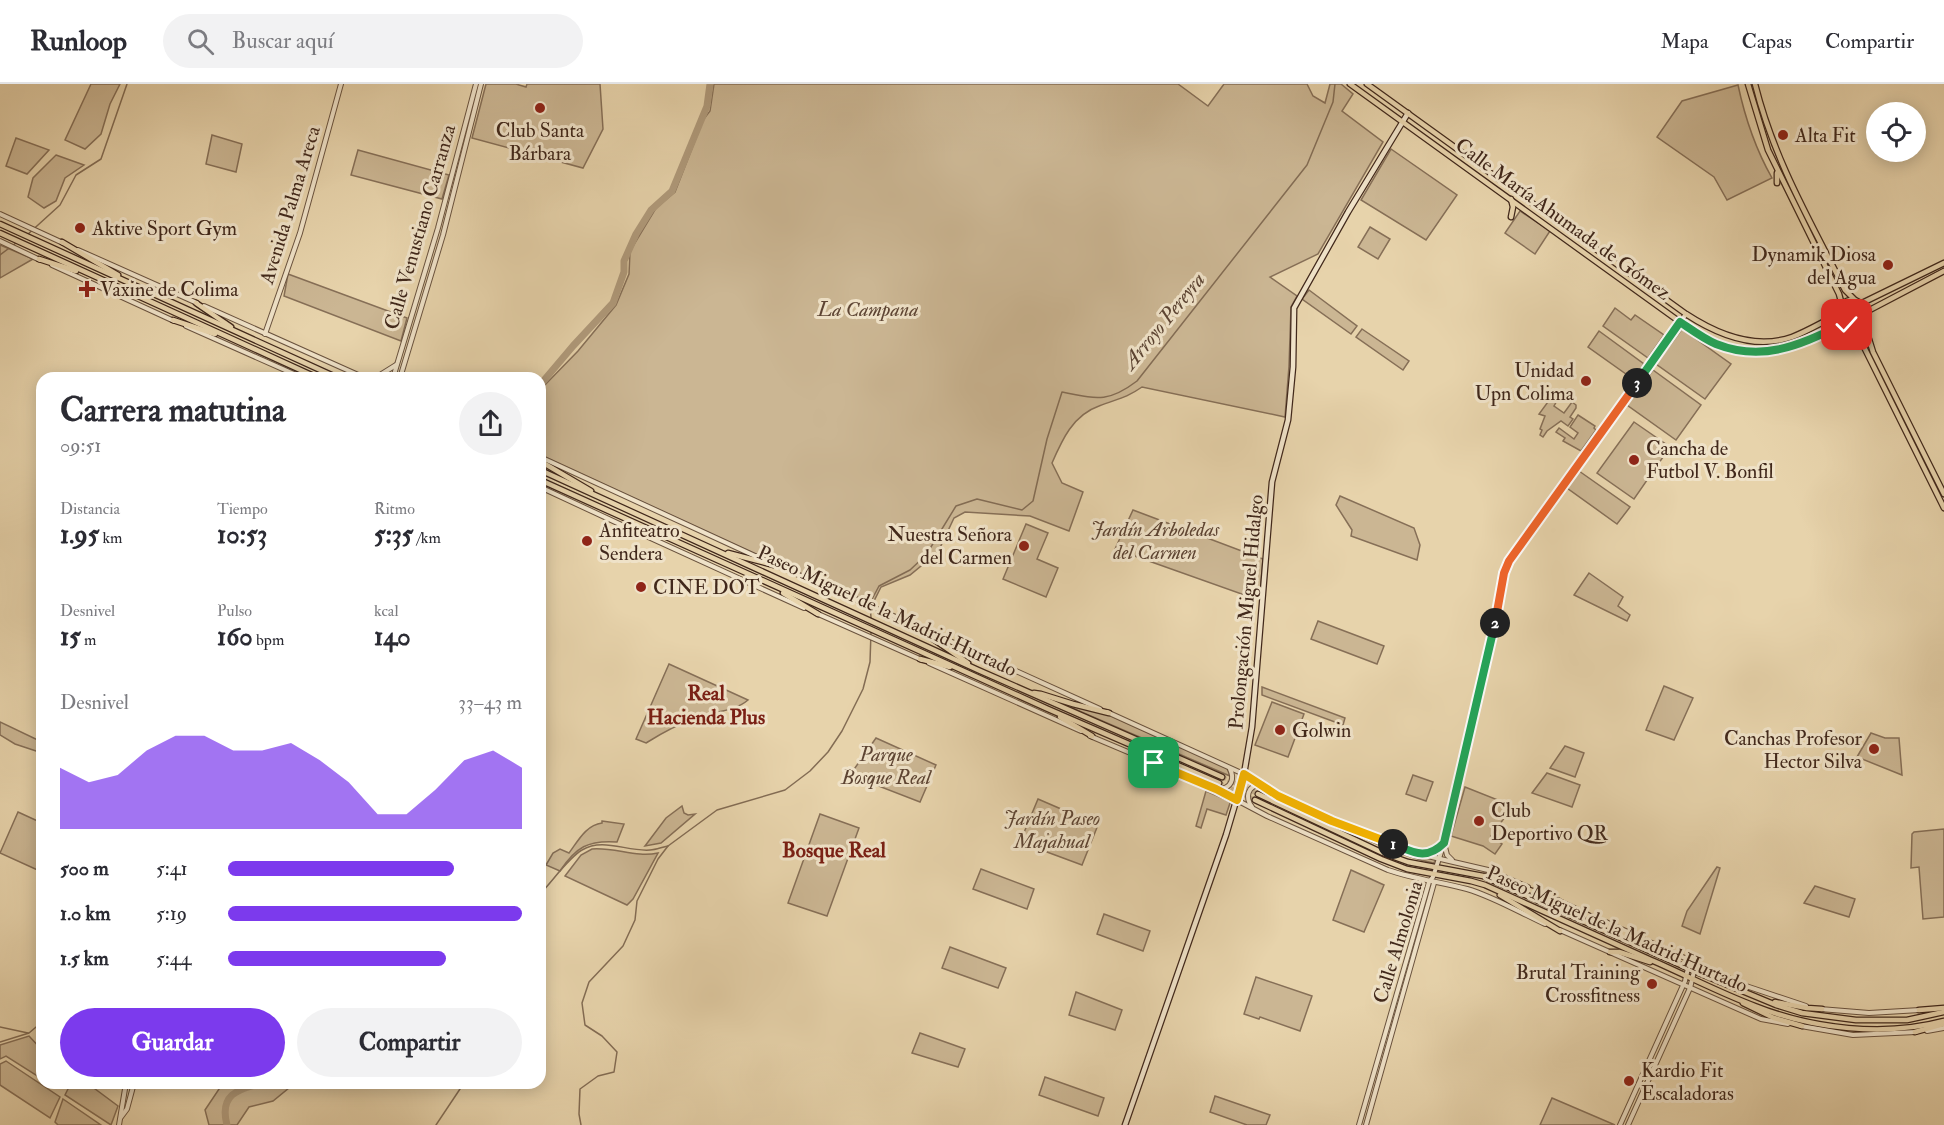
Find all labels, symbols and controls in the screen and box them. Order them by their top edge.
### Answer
search box [163,14,583,68]
text: Runloop [30,24,127,59]
icon: search [184,25,217,58]
text: Buscar aquí [232,27,334,55]
text: Mapa [1661,28,1709,55]
text: Capas [1742,28,1792,55]
text: Compartir [1825,28,1914,55]
marker: Club Santa Bárbara [533,101,547,115]
map controls [1866,102,1926,162]
button: locate [1866,102,1926,162]
place label: Club Santa Bárbara [496,118,585,166]
street label: Calle Venustiano Carranza [379,121,461,332]
street label: Avenida Palma Areca [254,122,326,288]
place label: Alta Fit [1794,123,1856,148]
marker: Alta Fit [1776,128,1790,142]
street label: Calle María Ahumada de Gómez [1451,132,1676,306]
place label: Aktive Sport Gym [91,216,237,242]
marker: Aktive Sport Gym [73,221,87,235]
place label: Dynamik Diosa del Agua [1752,242,1877,290]
marker: Dynamik Diosa del Agua [1881,258,1895,272]
water label: Arroyo Pereyra [1116,267,1211,376]
place label: Vaxine de Colima [100,277,239,302]
marker: Vaxine de Colima [78,280,96,298]
park label: La Campana [817,297,918,322]
pin [1821,299,1872,350]
icon: check [1830,308,1863,341]
place label: Unidad Upn Colima [1475,358,1575,407]
pin: 3 [1622,368,1652,398]
text: 3 [1634,373,1640,393]
marker: Unidad Upn Colima [1579,374,1593,388]
text: Carrera matutina [60,390,286,431]
button: share [459,392,522,455]
text: 09:51 [60,433,101,458]
place label: Cancha de Futbol V. Bonfil [1646,436,1774,484]
marker: Cancha de Futbol V. Bonfil [1627,453,1641,467]
street label: Prolongación Miguel Hidalgo [1223,493,1269,731]
text: Distancia [60,499,120,519]
text: Tiempo [217,499,268,519]
text: Ritmo [374,499,415,519]
park label: Jardín Arboledas del Carmen [1091,517,1220,565]
place label: Anfiteatro Sendera [598,518,680,566]
text: 1.95 [60,519,99,551]
text: 10:53 [217,519,267,551]
text: 5:35 [374,519,413,551]
place label: Nuestra Señora del Carmen [888,522,1013,570]
text: km [99,528,122,548]
text: /km [413,528,441,548]
marker: Anfiteatro Sendera [580,534,594,548]
marker: Nuestra Señora del Carmen [1017,539,1031,553]
street label: Paseo Miguel de la Madrid Hurtado [753,540,1021,682]
place label: CINE DOT [653,575,760,600]
marker: CINE DOT [634,580,648,594]
text: Desnivel [60,601,115,621]
text: Pulso [217,601,252,621]
text: kcal [374,601,399,621]
pin: 2 [1480,608,1510,638]
text: 2 [1491,613,1499,633]
text: 15 [60,621,81,653]
text: 160 [217,621,253,653]
text: 140 [374,621,411,653]
text: m [81,630,96,650]
text: bpm [253,630,284,650]
district label: Real Hacienda Plus [647,680,765,731]
text: Desnivel [60,690,129,715]
text: 33–43 m [458,690,522,715]
place label: Golwin [1292,718,1351,743]
marker: Golwin [1273,723,1287,737]
place label: Canchas Profesor Hector Silva [1724,726,1863,774]
pin [1128,737,1179,788]
park label: Parque Bosque Real [840,742,933,790]
marker: Canchas Profesor Hector Silva [1867,742,1881,756]
icon: arrive [1137,746,1170,779]
place label: Club Deportivo QR [1491,798,1609,847]
park label: Jardín Paseo Majahual [1004,806,1100,854]
marker: Club Deportivo QR [1472,814,1486,828]
pin: 1 [1378,829,1408,859]
text: 1 [1390,834,1396,854]
district label: Bosque Real [782,837,886,864]
text: 500 m [60,856,109,881]
text: 5:41 [156,856,188,881]
street label: Paseo Miguel de la Madrid Hurtado [1482,860,1752,998]
street label: Calle Almolonia [1368,877,1429,1006]
text: 1.0 km [60,901,111,926]
text: 5:19 [156,901,187,926]
text: 1.5 km [60,946,109,971]
text: 5:44 [156,946,191,971]
place label: Brutal Training Crossfitness [1516,960,1641,1008]
marker: Brutal Training Crossfitness [1645,977,1659,991]
button: Guardar [60,1008,285,1077]
button: Compartir [297,1008,522,1077]
place label: Kardio Fit Escaladoras [1641,1058,1734,1106]
marker: Kardio Fit Escaladoras [1622,1074,1636,1088]

